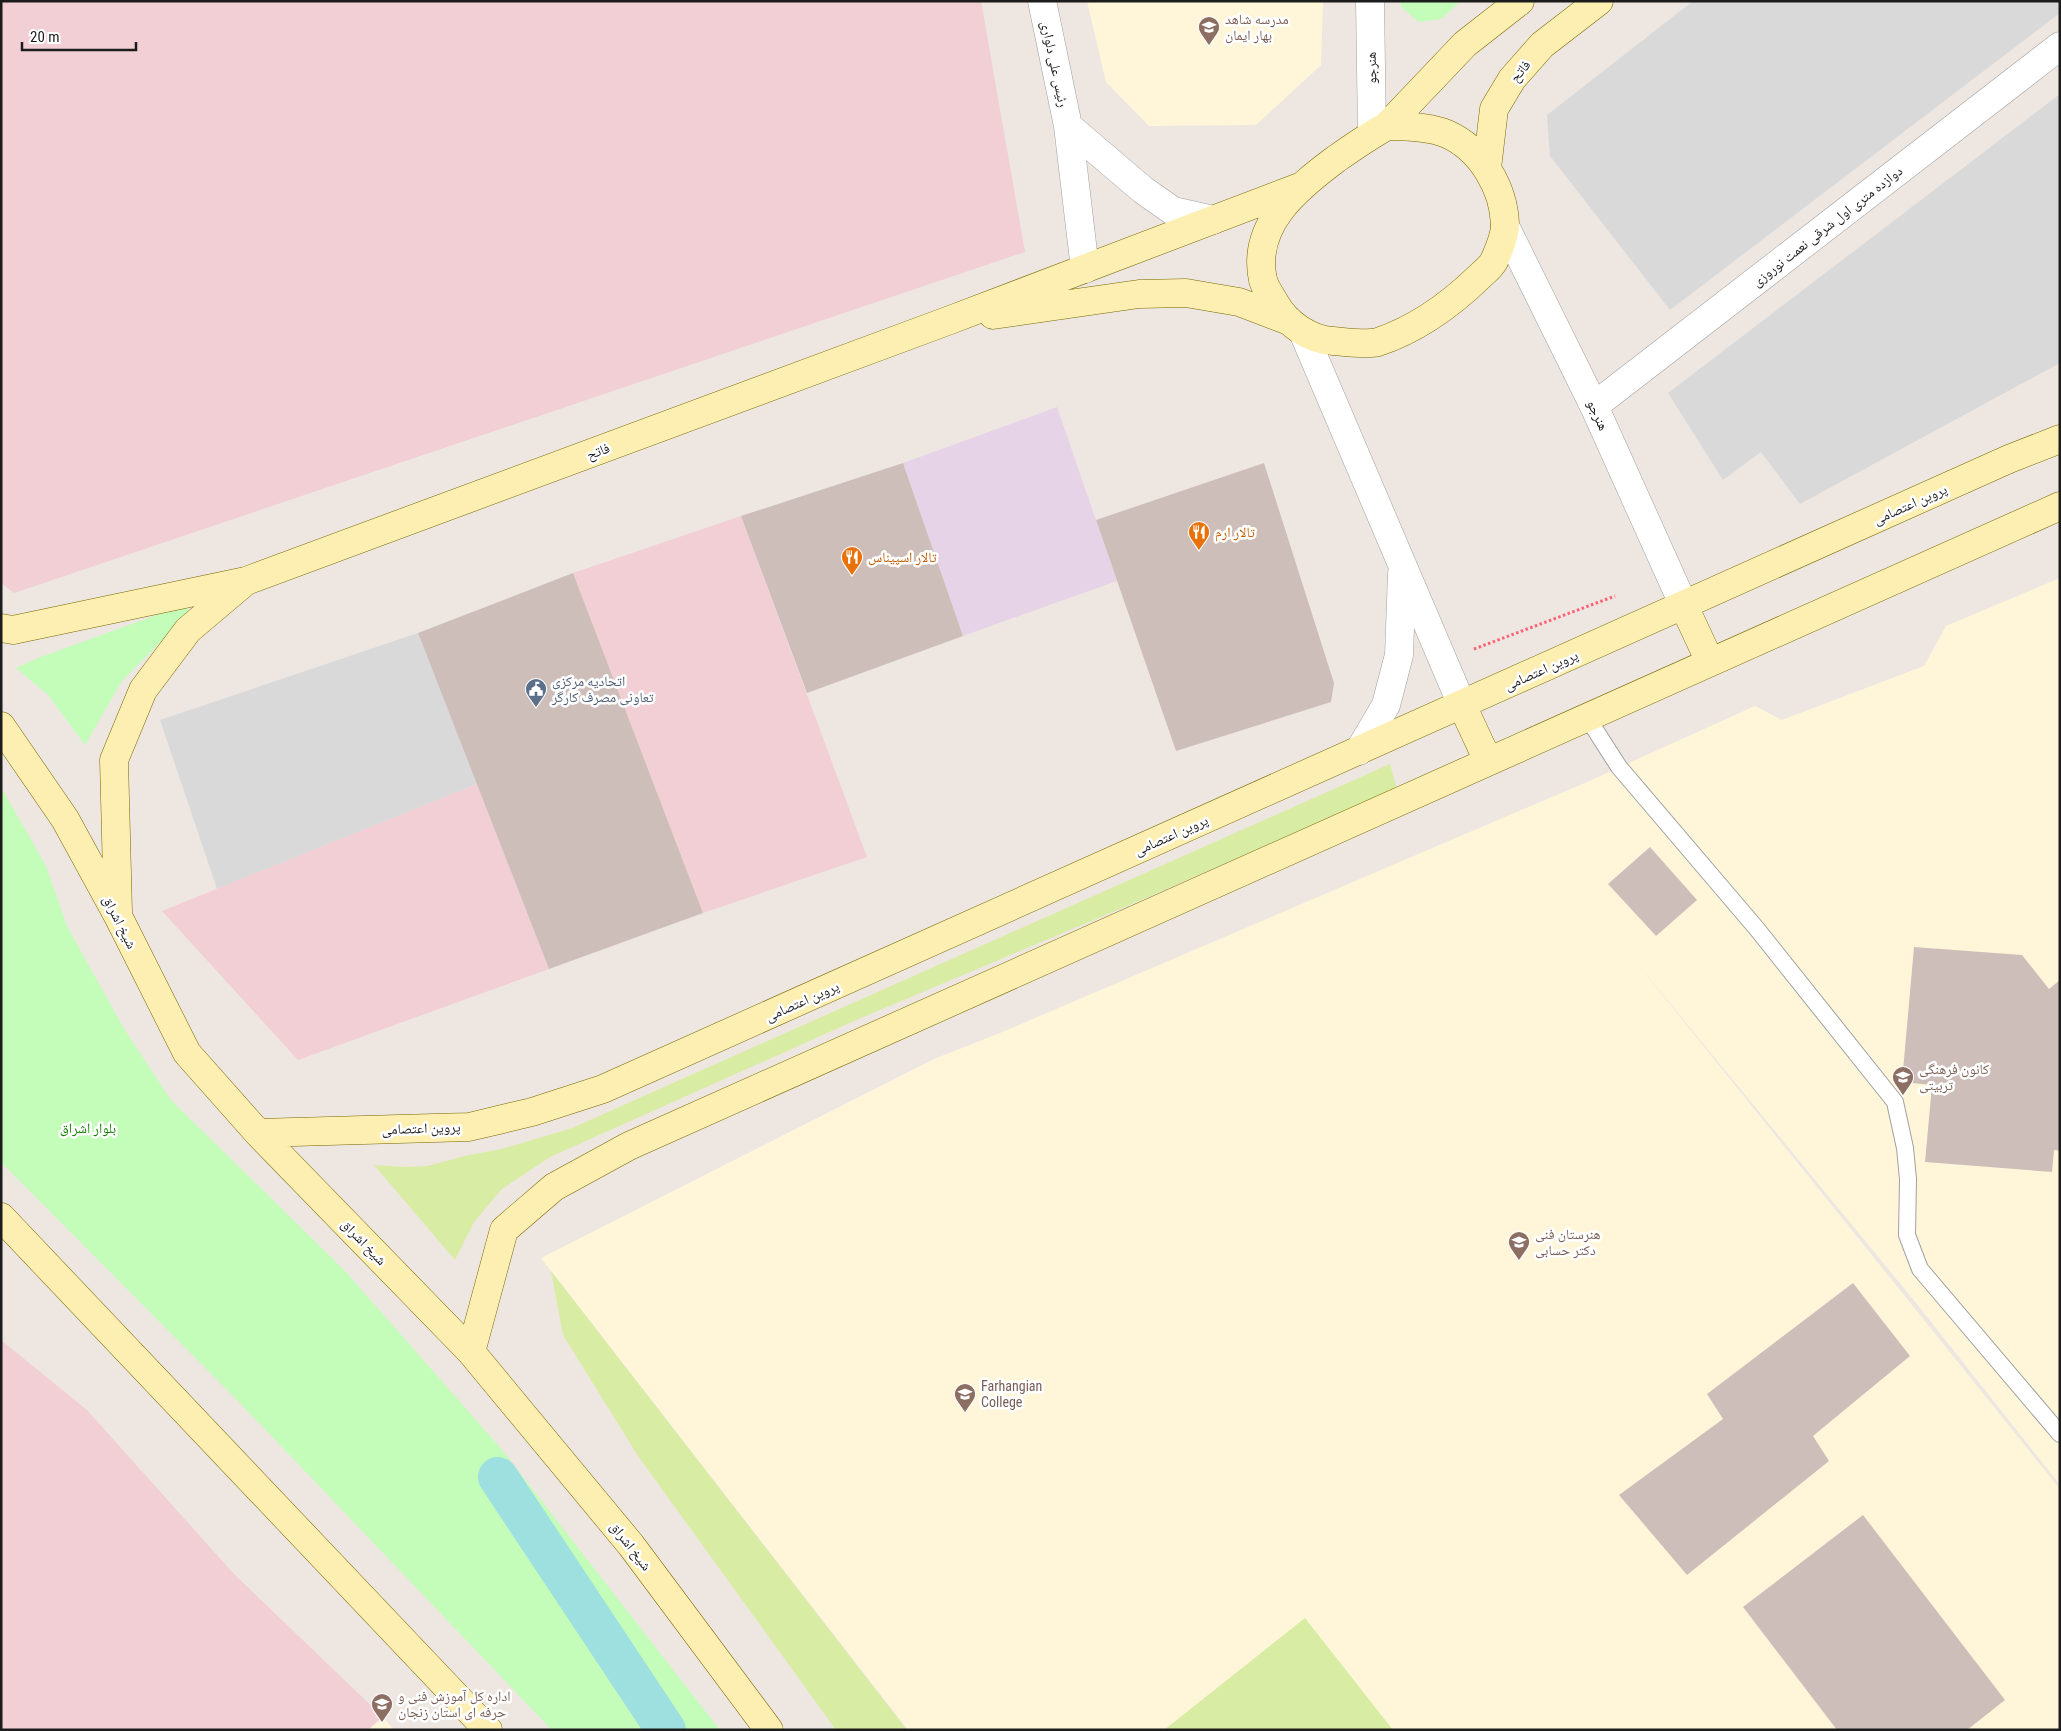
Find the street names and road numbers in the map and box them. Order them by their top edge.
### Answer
street label: رئیس علی دلواری [1037,19,1072,109]
street label: هنرجو [1363,52,1380,84]
street label: فاتح [1506,57,1535,86]
street label: دوازده متری اول شرقی نعمت نوروزی [1749,162,1906,290]
street label: هنرجو [1583,397,1612,433]
street label: فاتح [584,439,613,464]
street label: پروین اعتصامی [1871,481,1950,528]
street label: پروین اعتصامی [1502,647,1581,694]
street label: پروین اعتصامی [1132,812,1211,859]
street label: شیخ اشراق [98,893,140,952]
street label: پروین اعتصامی [763,978,842,1025]
street label: پروین اعتصامی [381,1119,461,1138]
street label: شیخ اشراق [337,1216,390,1270]
street label: شیخ اشراق [605,1518,655,1575]

